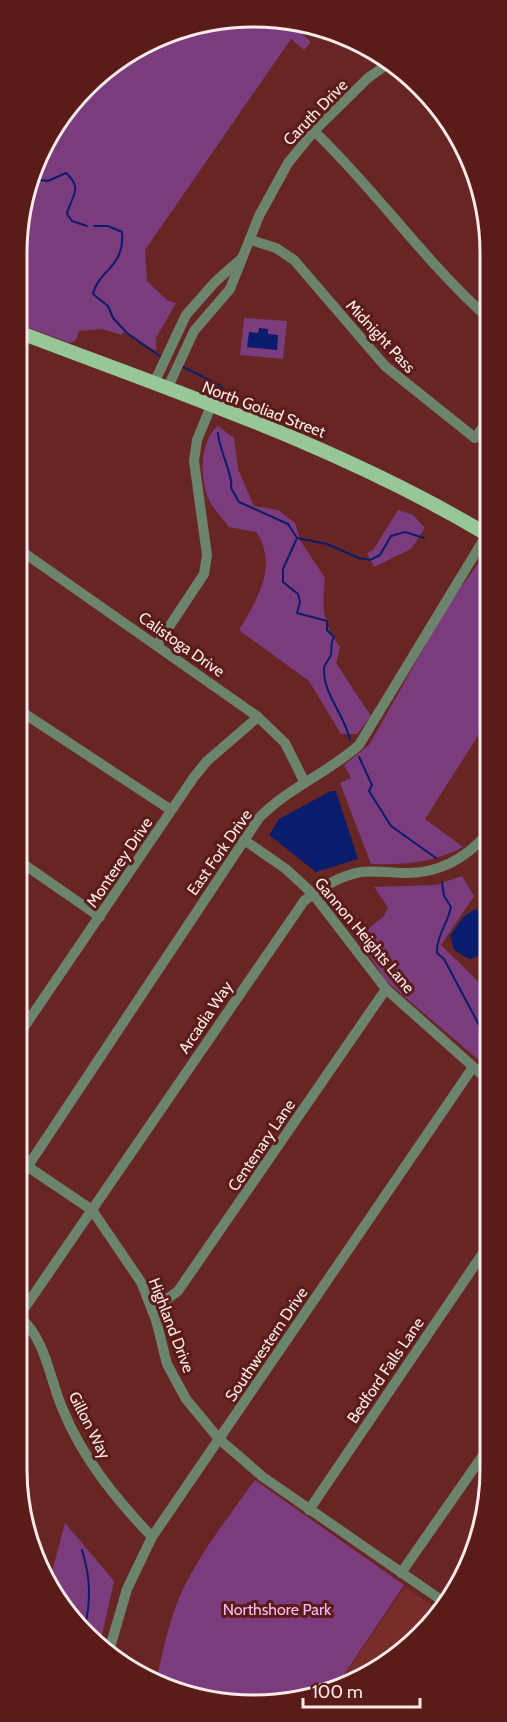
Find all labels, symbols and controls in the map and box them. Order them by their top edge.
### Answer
street label: Caruth Drive [279,75,352,149]
street label: Midnight Pass [342,296,419,377]
street label: North Goliad Street [200,377,329,442]
street label: Calistoga Drive [135,608,228,681]
street label: East Fork Drive [183,806,256,899]
street label: Monterey Drive [82,814,156,911]
street label: Gannon Heights Lane [311,874,419,997]
street label: Arcadia Way [174,978,237,1057]
street label: Centenary Lane [224,1096,299,1195]
street label: Highland Drive [145,1275,198,1375]
street label: Southwestern Drive [221,1283,312,1405]
street label: Bedford Falls Lane [343,1314,428,1427]
street label: Gillon Way [65,1388,115,1462]
park label: Northshore Park [223,1600,332,1619]
scale bar [303,1671,420,1709]
text: 100 m [312,1681,363,1703]

